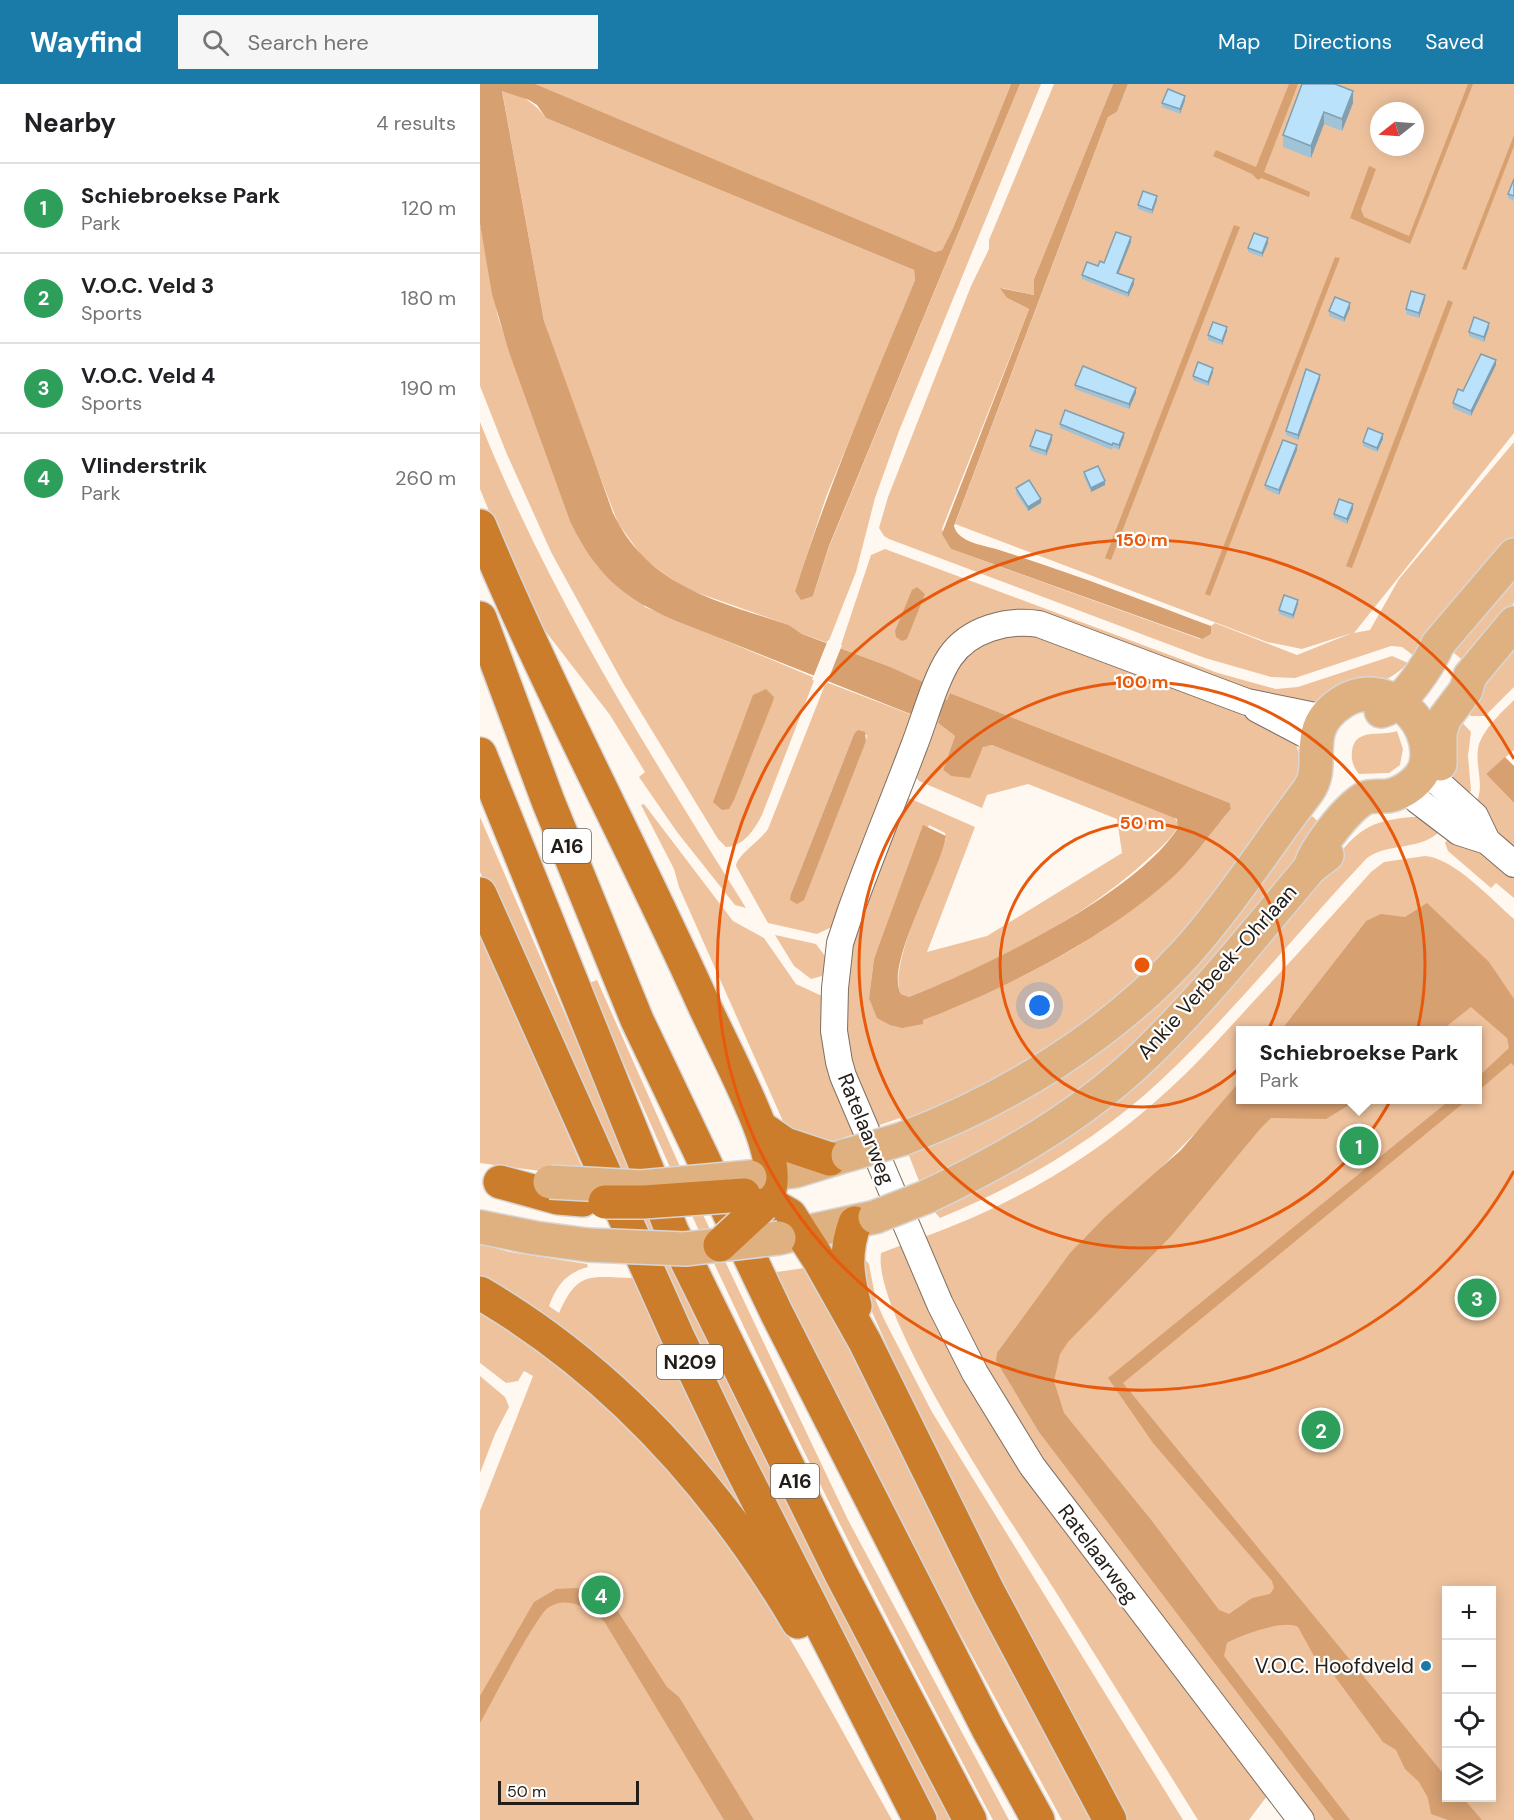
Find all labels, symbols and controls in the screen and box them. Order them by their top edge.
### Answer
search box [178,15,598,69]
text: Wayfind [30,24,142,61]
icon: search [199,26,232,59]
text: Search here [247,28,369,57]
text: Map [1218,28,1260,56]
text: Directions [1293,28,1392,56]
text: Saved [1425,28,1484,56]
north arrow [1370,102,1424,156]
text: Nearby [24,106,116,140]
text: 4 results [376,110,456,136]
text: Schiebroekse Park [81,181,280,210]
text: 1 [40,195,47,221]
text: 120 m [402,195,456,221]
text: Park [81,210,121,236]
text: V.O.C. Veld 3 [81,271,214,300]
text: 2 [38,285,49,311]
text: 180 m [401,285,456,311]
text: Sports [81,300,142,326]
text: V.O.C. Veld 4 [81,361,215,390]
text: 3 [37,375,50,401]
text: 190 m [400,375,456,401]
text: Sports [81,390,142,416]
text: Vlinderstrik [81,451,207,480]
text: 4 [37,465,50,491]
text: 260 m [395,465,456,491]
text: Park [81,480,121,506]
text: 150 m [1116,528,1168,552]
text: 100 m [1115,670,1169,694]
text: 50 m [1119,811,1165,835]
road number: A16 [543,829,591,863]
street label: Ankie Verbeek-Ohrlaan [1131,879,1303,1065]
centre of rings [1132,955,1152,975]
your location [1025,991,1054,1020]
popup [1236,1026,1482,1104]
text: Schiebroekse Park [1259,1038,1459,1067]
text: Park [1259,1067,1299,1093]
street label: Ratelaarweg [831,1069,901,1189]
pin: 1 [1340,1124,1378,1168]
pin: 3 [1458,1276,1496,1320]
road number: N209 [657,1345,723,1379]
pin: 2 [1302,1408,1340,1452]
road number: A16 [771,1464,819,1498]
street label: Ratelaarweg [1051,1499,1145,1610]
pin: 4 [582,1572,620,1618]
map controls [1442,1586,1496,1802]
button: + [1442,1586,1496,1640]
button: − [1442,1640,1496,1694]
place label: V.O.C. Hoofdveld [1255,1652,1414,1680]
marker: V.O.C. Hoofdveld [1419,1659,1433,1673]
button: locate [1442,1694,1496,1748]
button: layers [1442,1748,1496,1802]
scale bar [498,1778,639,1806]
text: 50 m [507,1781,546,1802]

